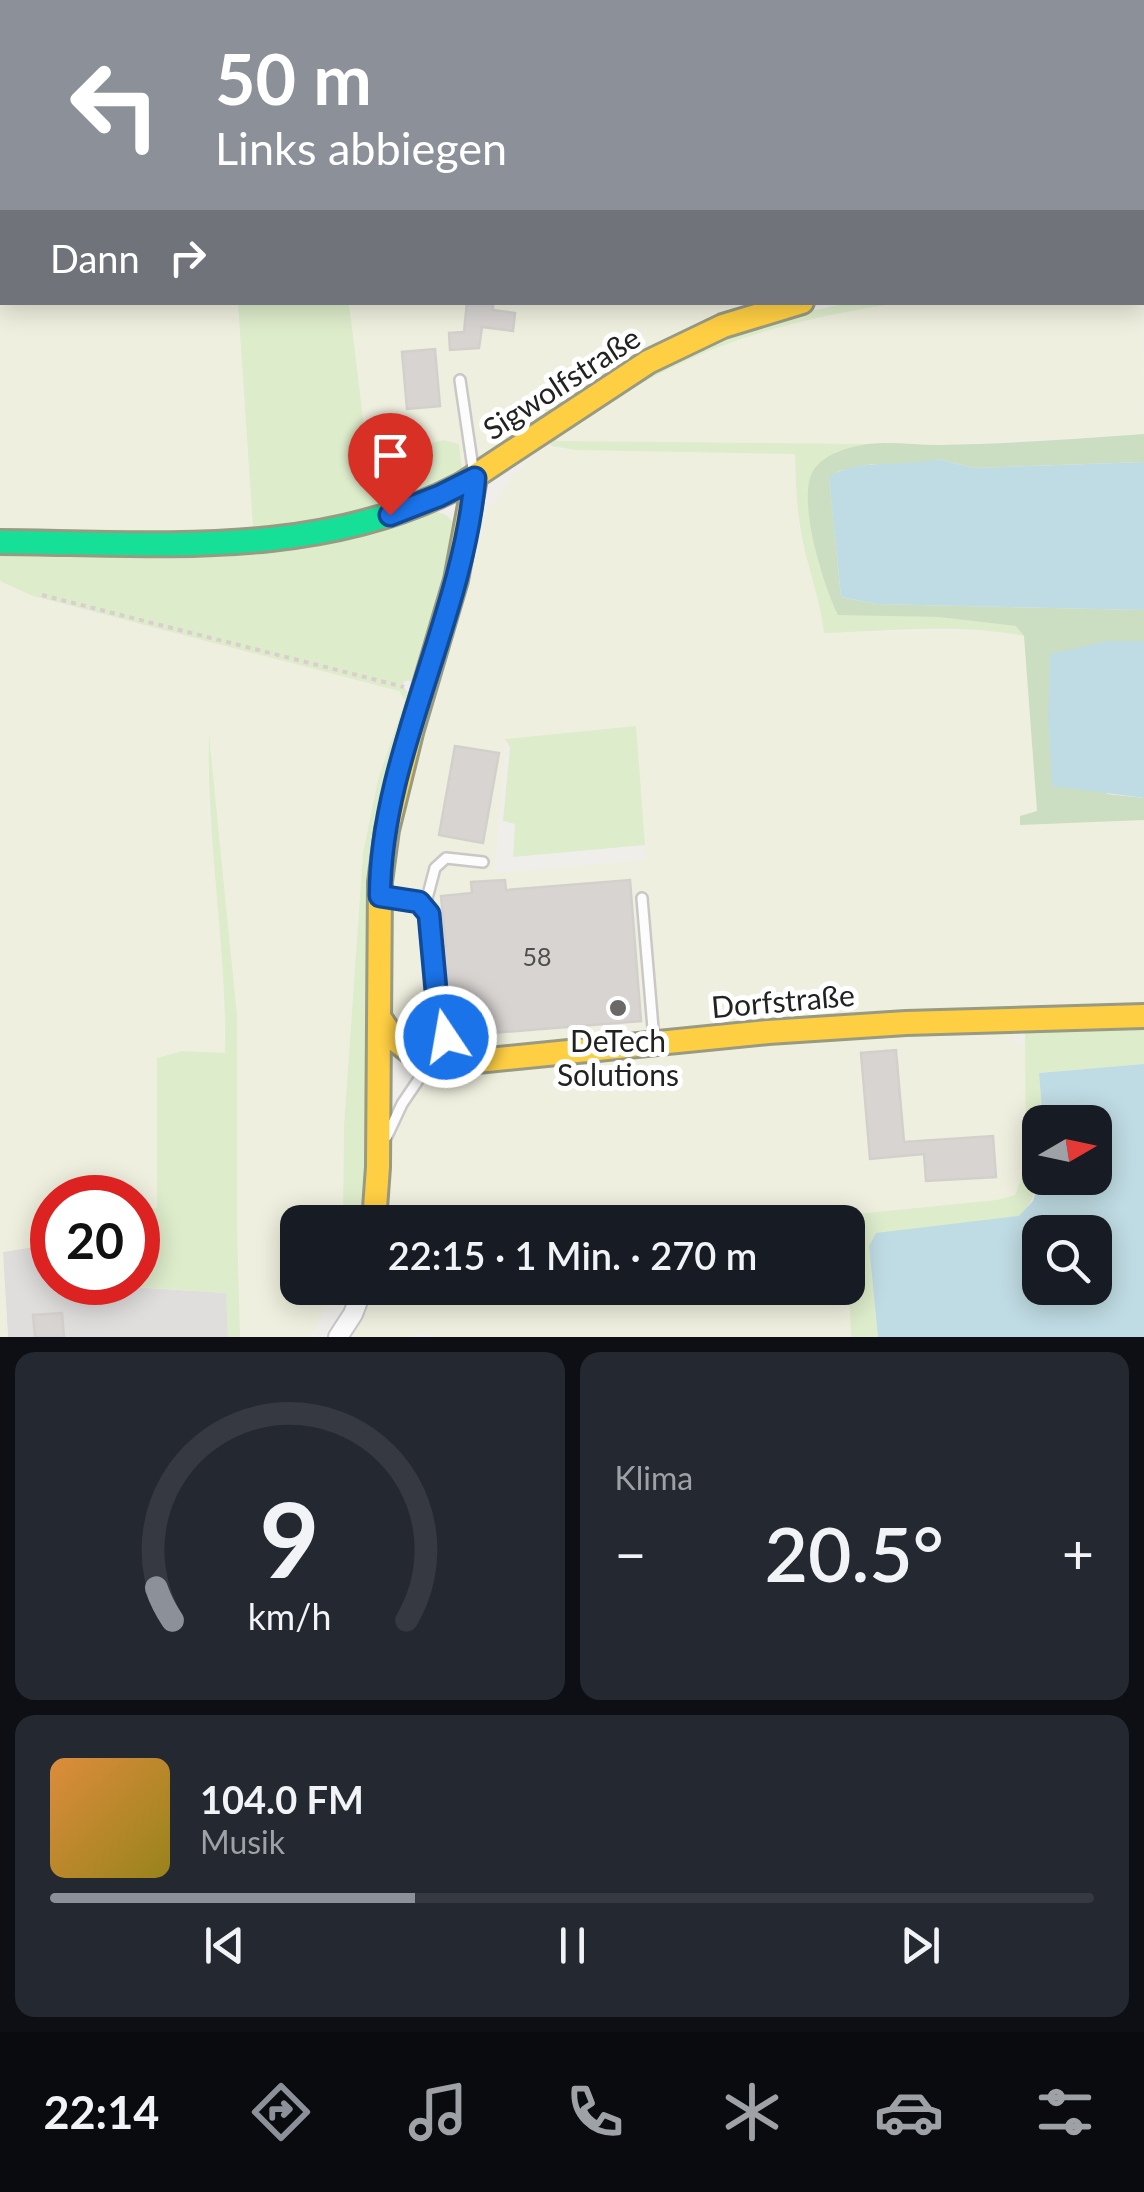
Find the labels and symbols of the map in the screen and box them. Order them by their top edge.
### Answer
street label: Sigwolfstraße [476,318,646,446]
pin [348,413,433,516]
house number: 58 [522,941,552,971]
street label: Dorfstraße [710,976,856,1024]
position arrow [394,985,498,1089]
marker: DeTech Solutions [607,997,629,1019]
place label: DeTech Solutions [557,1022,679,1092]
north arrow [1022,1105,1112,1195]
speed limit sign: 20 [30,1175,160,1305]

